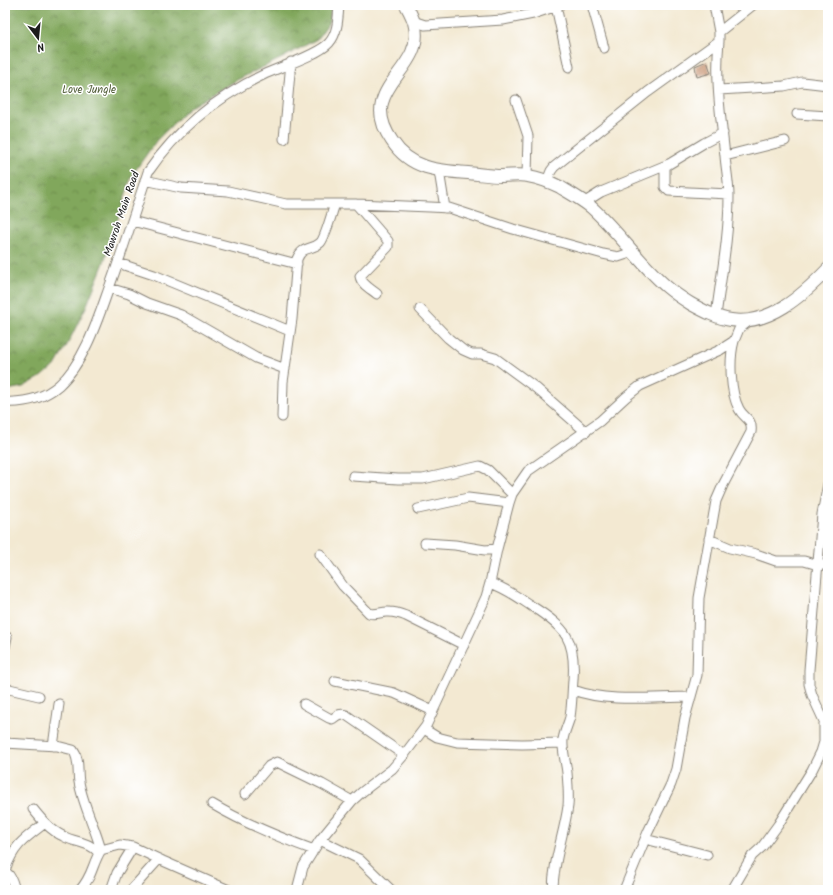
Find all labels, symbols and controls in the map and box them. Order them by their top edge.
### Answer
north arrow [18,18,58,58]
text: N [35,37,46,56]
park label: Love Jungle [62,81,116,99]
street label: Mawroh Main Road [99,169,145,259]

